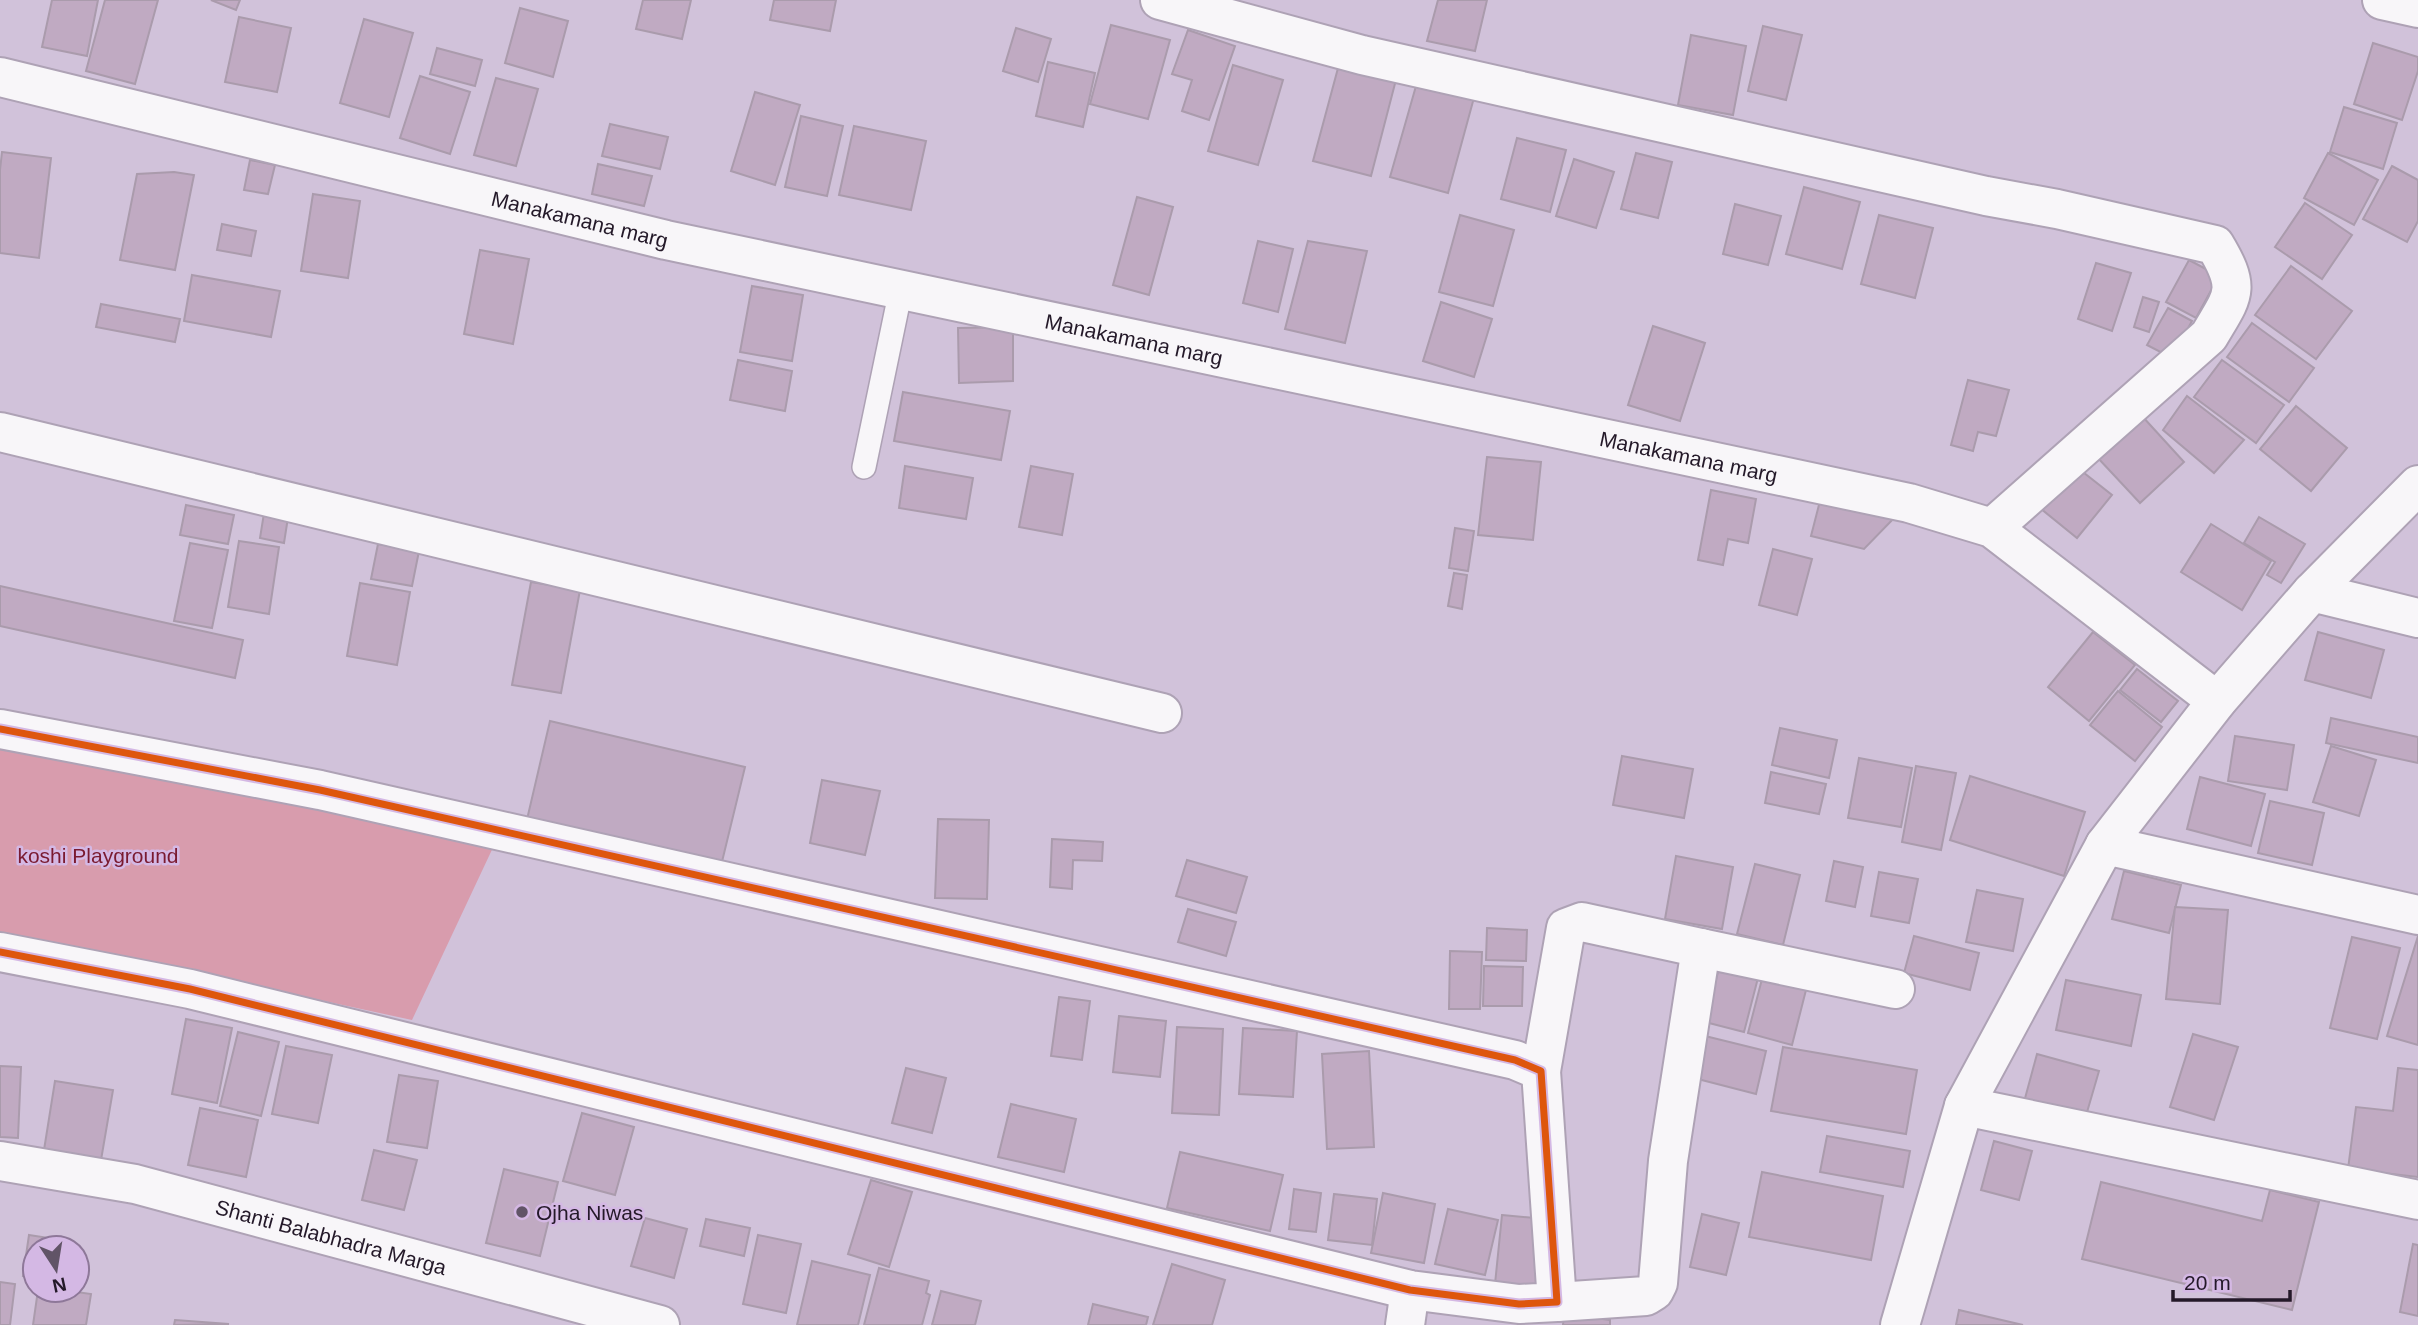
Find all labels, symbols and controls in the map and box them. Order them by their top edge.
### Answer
street label: Manakamana marg [489,186,671,252]
street label: Manakamana marg [1043,309,1225,369]
street label: Manakamana marg [1598,426,1780,486]
park label: koshi Playground [17,844,179,867]
street label: Shanti Balabhadra Marga [213,1195,449,1279]
place label: Ojha Niwas [536,1201,643,1224]
marker: Ojha Niwas [514,1204,530,1220]
north arrow [21,1234,91,1304]
scale bar [2173,1258,2290,1302]
text: 20 m [2184,1271,2231,1294]
text: N [51,1273,68,1297]

